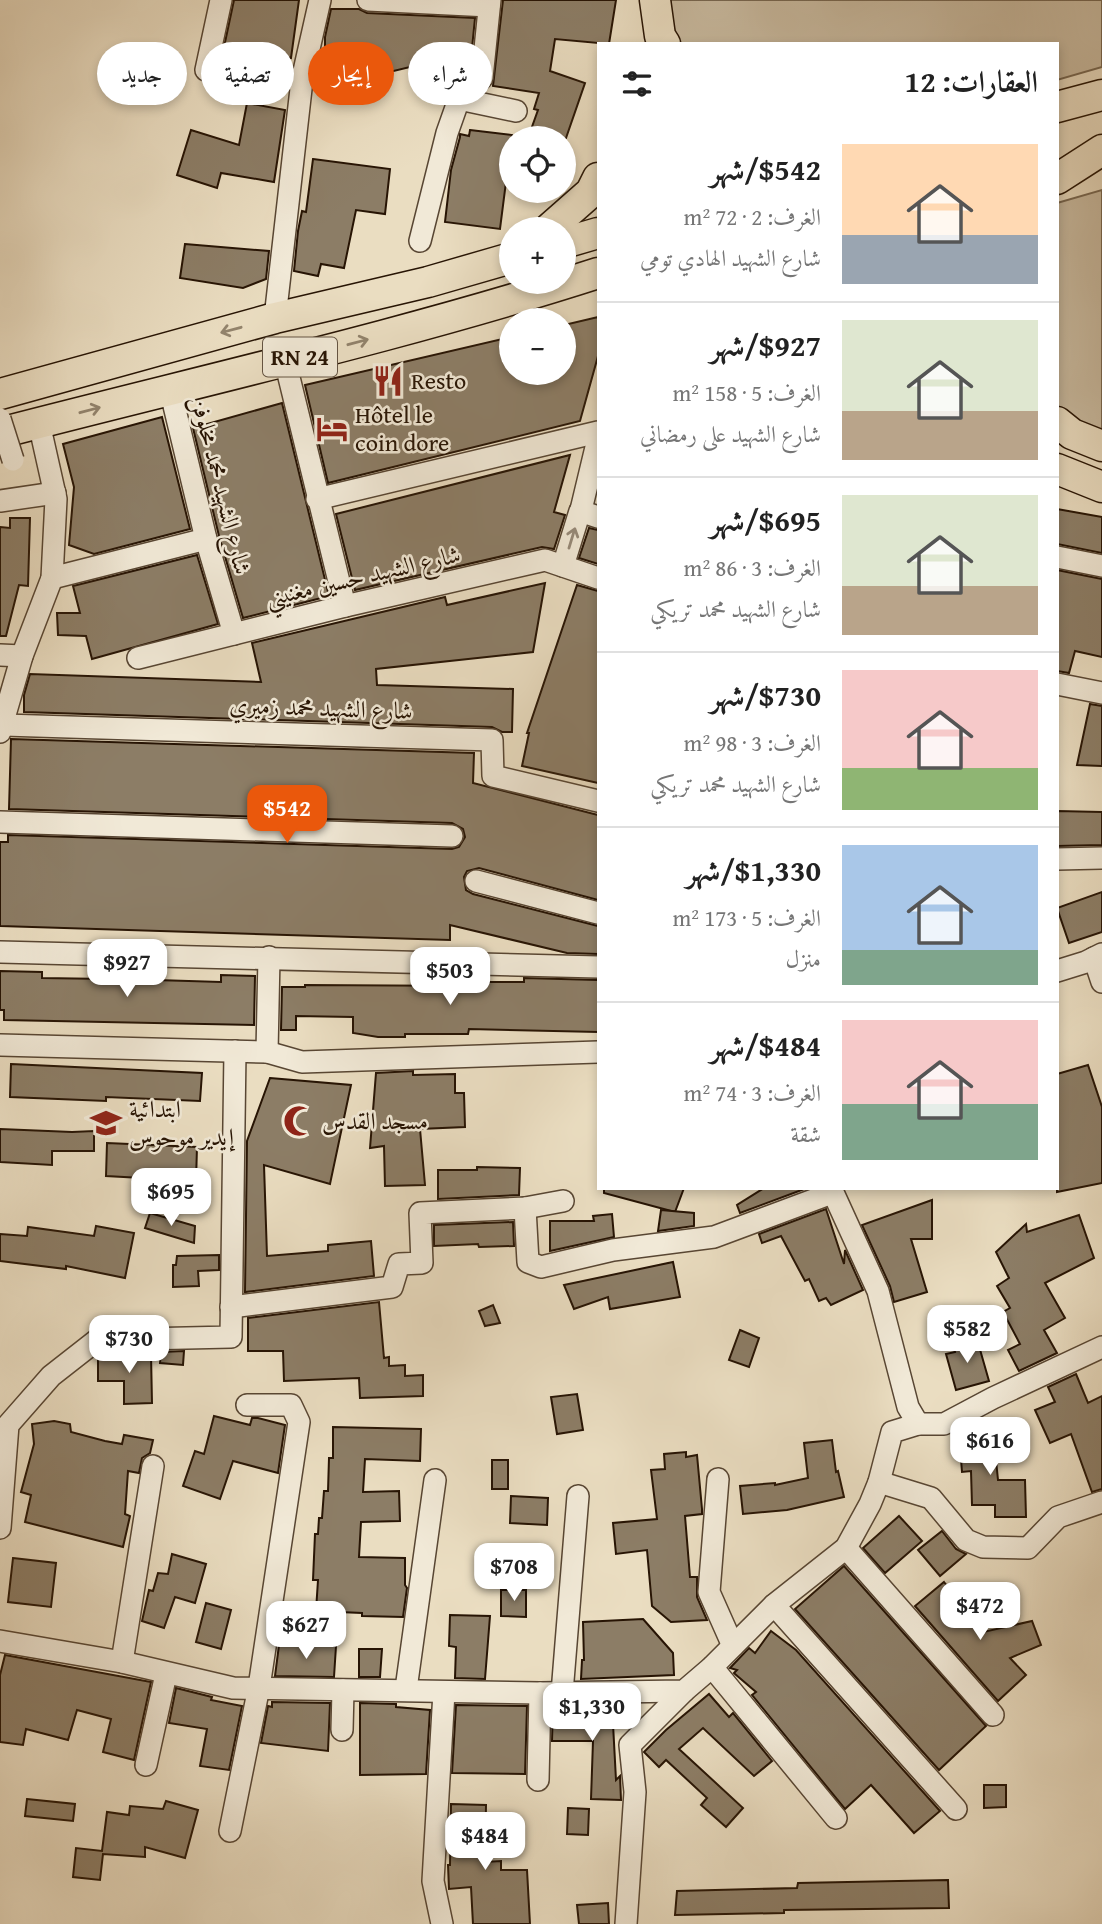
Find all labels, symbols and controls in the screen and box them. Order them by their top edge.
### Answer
chip: جديد [97,42,187,105]
chip: تصفية [201,42,294,105]
chip: إيجار [308,42,394,105]
chip: شراء [408,42,492,105]
text: العقارات: 12 [905,59,1038,103]
icon: filters [618,65,656,103]
map controls [499,126,576,385]
button: locate [499,126,576,203]
text: $542/شهر [710,147,821,191]
icon: home [898,172,982,256]
text: الغرف: 2 · 72 m² [684,200,821,233]
button: + [499,217,576,294]
text: شارع الشهيد الهادي تومي [640,241,821,274]
button: − [499,308,576,385]
text: $927/شهر [710,323,821,367]
one-way arrow [221,324,243,337]
one-way arrow [346,334,368,347]
road number: RN 24 [263,338,337,376]
icon: home [898,348,982,432]
place label: Resto [411,363,466,398]
restaurant icon: Resto [371,364,405,398]
text: الغرف: 5 · 158 m² [673,376,821,409]
street label: شارع الشهيد محمد مخلوفن [179,392,261,579]
place label: Hôtel le coin dore [355,397,449,460]
one-way arrow [78,403,101,416]
hotel icon: Hôtel le coin dore [315,412,349,446]
text: شارع الشهيد على رمضاني [640,417,821,450]
text: $695/شهر [710,498,821,542]
icon: home [898,523,982,607]
one-way arrow [566,528,579,550]
street label: شارع الشهيد حسين مغنيني [262,536,465,620]
text: الغرف: 3 · 86 m² [684,551,821,584]
text: شارع الشهيد محمد تريكي [650,592,821,625]
text: $730/شهر [710,673,821,717]
street label: شارع الشهيد محمد زميري [229,687,413,731]
icon: home [898,698,982,782]
text: الغرف: 3 · 98 m² [684,726,821,759]
text: شارع الشهيد محمد تريكي [650,767,821,800]
pin: $542 [246,786,328,845]
text: $542 [263,791,311,824]
text: $1,330/شهر [686,848,821,892]
icon: home [898,873,982,957]
text: الغرف: 5 · 173 m² [673,901,821,934]
pin: $927 [86,940,168,999]
text: منزل [786,942,821,975]
text: $927 [103,945,151,978]
pin: $503 [409,948,491,1007]
text: $503 [426,953,474,986]
text: $484/شهر [710,1023,821,1067]
icon: home [898,1048,982,1132]
text: الغرف: 3 · 74 m² [684,1076,821,1109]
place label: ابتدائية إيدير موحوس [129,1091,236,1154]
place label: مسجد القدس [322,1103,428,1138]
mosque icon: مسجد القدس [282,1104,316,1138]
school or university icon: ابتدائية إيدير موحوس [89,1106,123,1140]
text: شقة [791,1117,821,1150]
pin: $695 [130,1168,212,1228]
text: $695 [147,1174,195,1207]
pin: $582 [926,1306,1008,1365]
text: $582 [943,1311,991,1344]
pin: $730 [88,1316,170,1375]
text: $730 [105,1321,153,1354]
pin: $616 [949,1418,1031,1477]
text: $616 [966,1423,1014,1456]
pin: $708 [473,1544,555,1603]
text: $708 [490,1549,538,1582]
pin: $472 [939,1582,1021,1642]
text: $472 [956,1588,1004,1621]
pin: $627 [265,1602,347,1661]
text: $627 [282,1607,330,1640]
pin: $1,330 [535,1684,649,1743]
text: $1,330 [559,1689,625,1722]
pin: $484 [444,1812,526,1872]
text: $484 [461,1818,509,1851]

